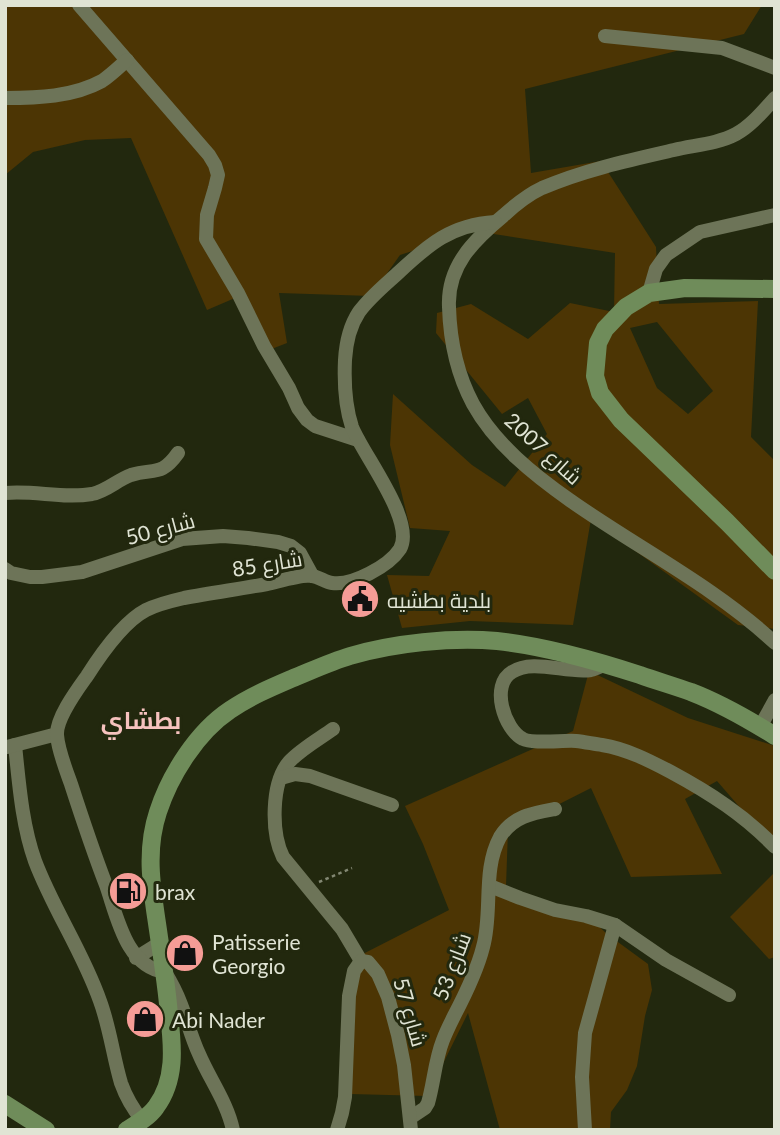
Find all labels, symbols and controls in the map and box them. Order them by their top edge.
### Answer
street label: شارع 2007 [498,407,588,491]
street label: شارع 50 [123,507,198,552]
street label: شارع 85 [230,545,304,584]
public building icon: بلدية بطشيه [339,578,381,620]
place label: بلدية بطشيه [387,587,491,612]
district label: بطشاي [101,705,181,740]
fuel station icon: brax [107,870,149,912]
place label: brax [155,879,196,904]
place label: Patisserie Georgio [212,929,301,978]
street label: شارع 53 [427,929,478,1004]
shop icon: Patisserie Georgio [164,932,206,974]
street label: شارع 57 [386,975,433,1050]
shop icon: Abi Nader [124,998,166,1040]
place label: Abi Nader [172,1007,265,1032]

